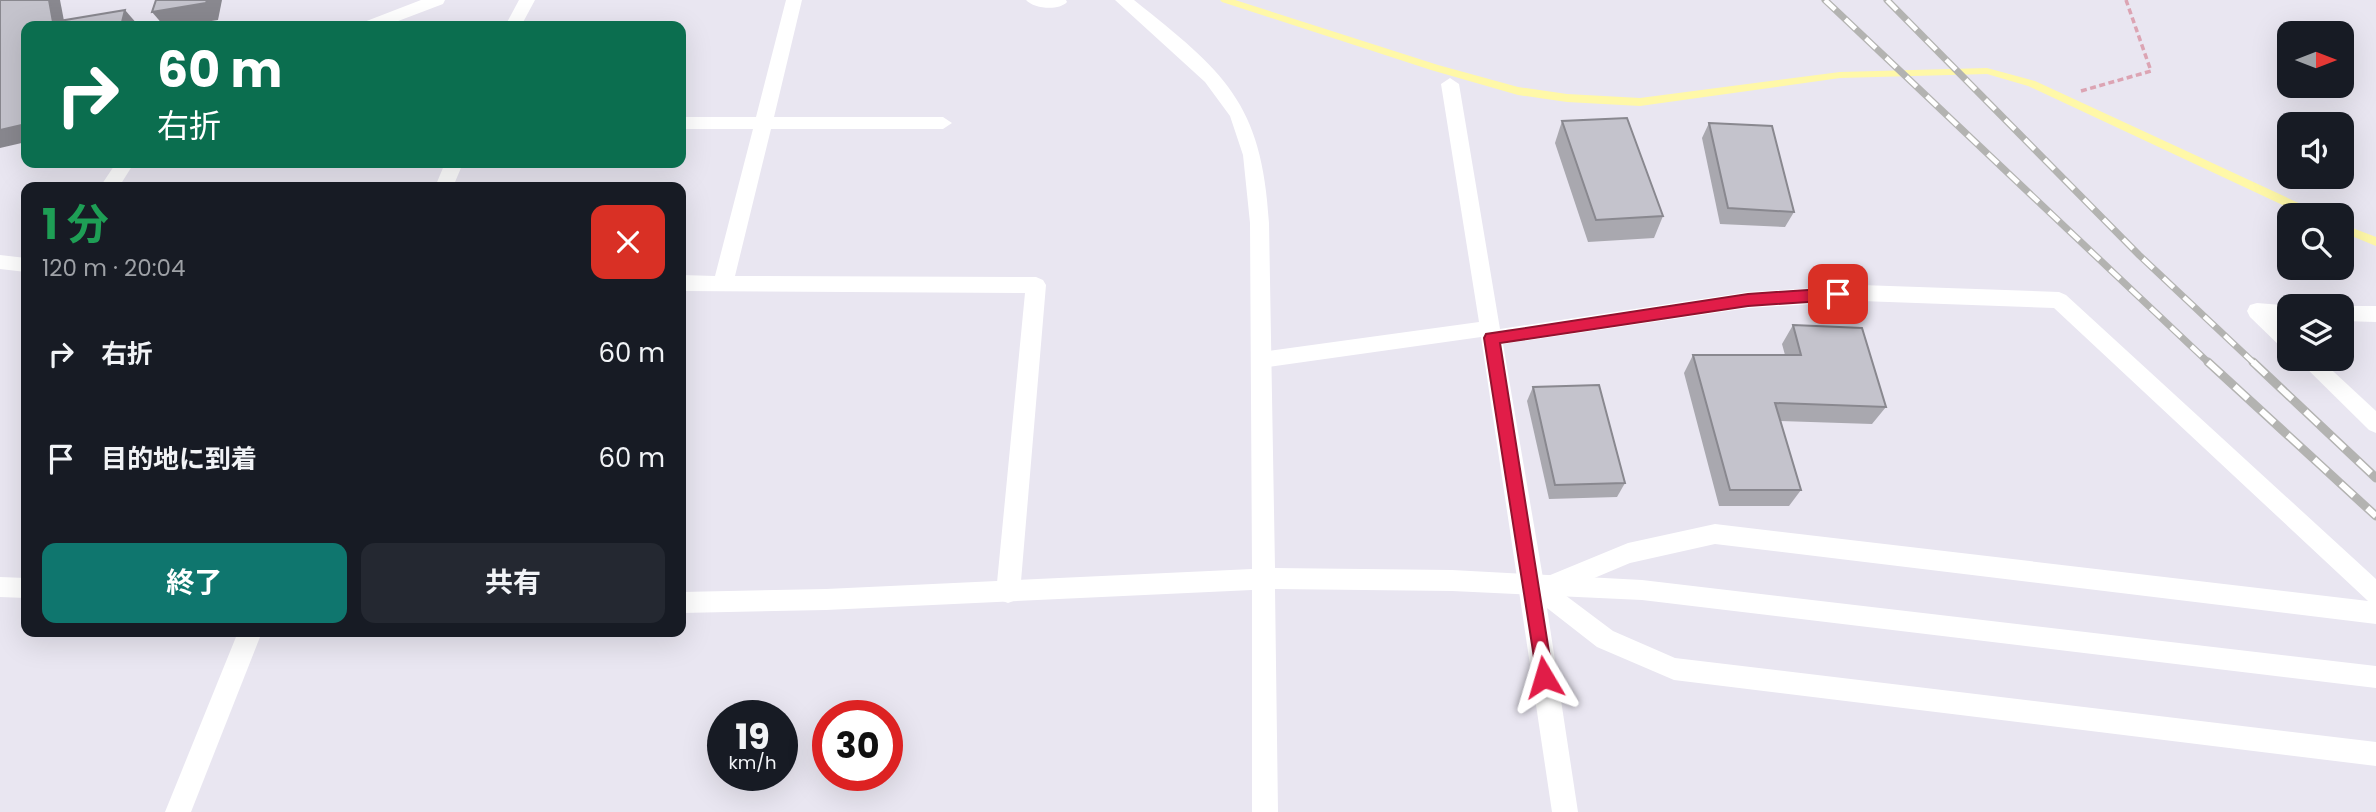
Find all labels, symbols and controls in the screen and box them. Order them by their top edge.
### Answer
north arrow [2277,21,2354,98]
map controls [2277,21,2354,371]
text: 60 m [157,36,282,104]
icon: right [42,49,133,140]
text: 右折 [157,103,221,148]
button: sound [2277,112,2354,189]
text: 1 分 [42,195,109,254]
button: search [2277,203,2354,280]
button: close [591,205,665,279]
text: 120 m · 20:04 [42,252,186,284]
pin [1808,264,1868,324]
icon: arrive [1819,275,1857,313]
button: layers [2277,294,2354,371]
icon: right [42,335,80,373]
text: 60 m [598,335,665,371]
text: 右折 [101,336,153,372]
icon: arrive [42,440,80,478]
text: 60 m [598,440,665,476]
text: 目的地に到着 [101,441,257,477]
button: 終了 [42,543,347,623]
button: 共有 [361,543,665,623]
position arrow [1507,640,1581,714]
speed limit sign: 30 [812,700,903,791]
text: 19 [735,712,770,761]
text: km/h [729,750,776,775]

